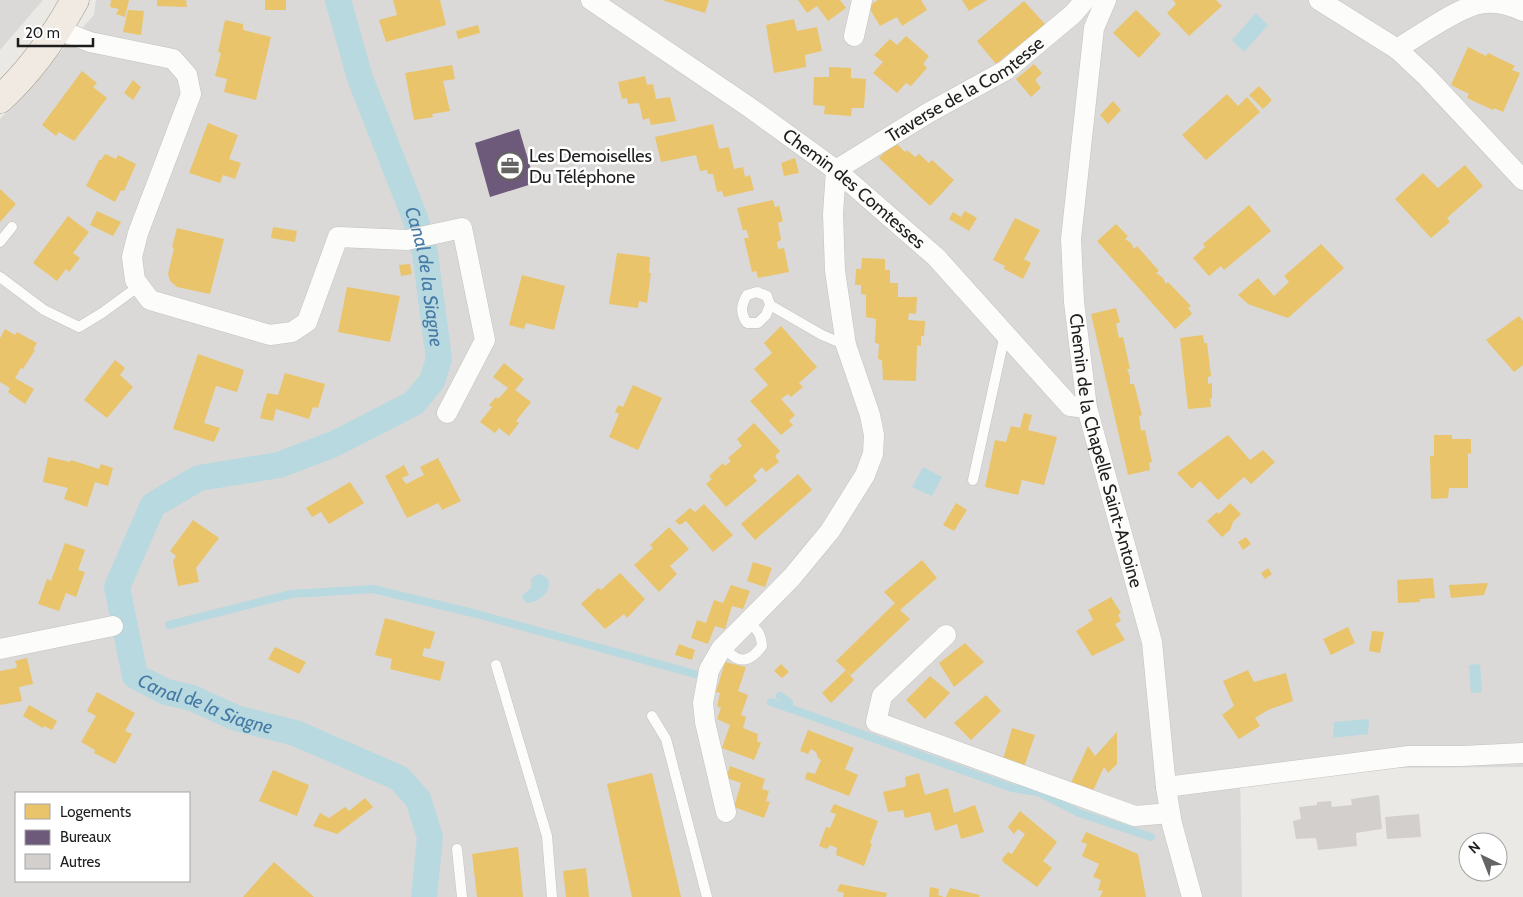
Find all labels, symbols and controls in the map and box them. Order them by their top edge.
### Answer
scale bar [18,15,92,47]
text: 20 m [25,24,60,42]
street label: Traverse de la Comtesse [882,32,1048,147]
street label: Chemin des Comtesses [778,124,930,254]
place label: Les Demoiselles Du Téléphone [529,145,652,188]
office icon: Les Demoiselles Du Téléphone [495,151,525,181]
water label: Canal de la Siagne [400,203,449,348]
street label: Chemin de la Chapelle Saint-Antoine [1064,312,1147,590]
water label: Canal de la Siagne [134,668,275,738]
legend [15,792,190,882]
text: Logements [60,803,131,821]
text: Bureaux [60,828,111,846]
north arrow [1458,832,1508,882]
text: N [1464,838,1484,857]
text: Autres [60,853,100,871]

